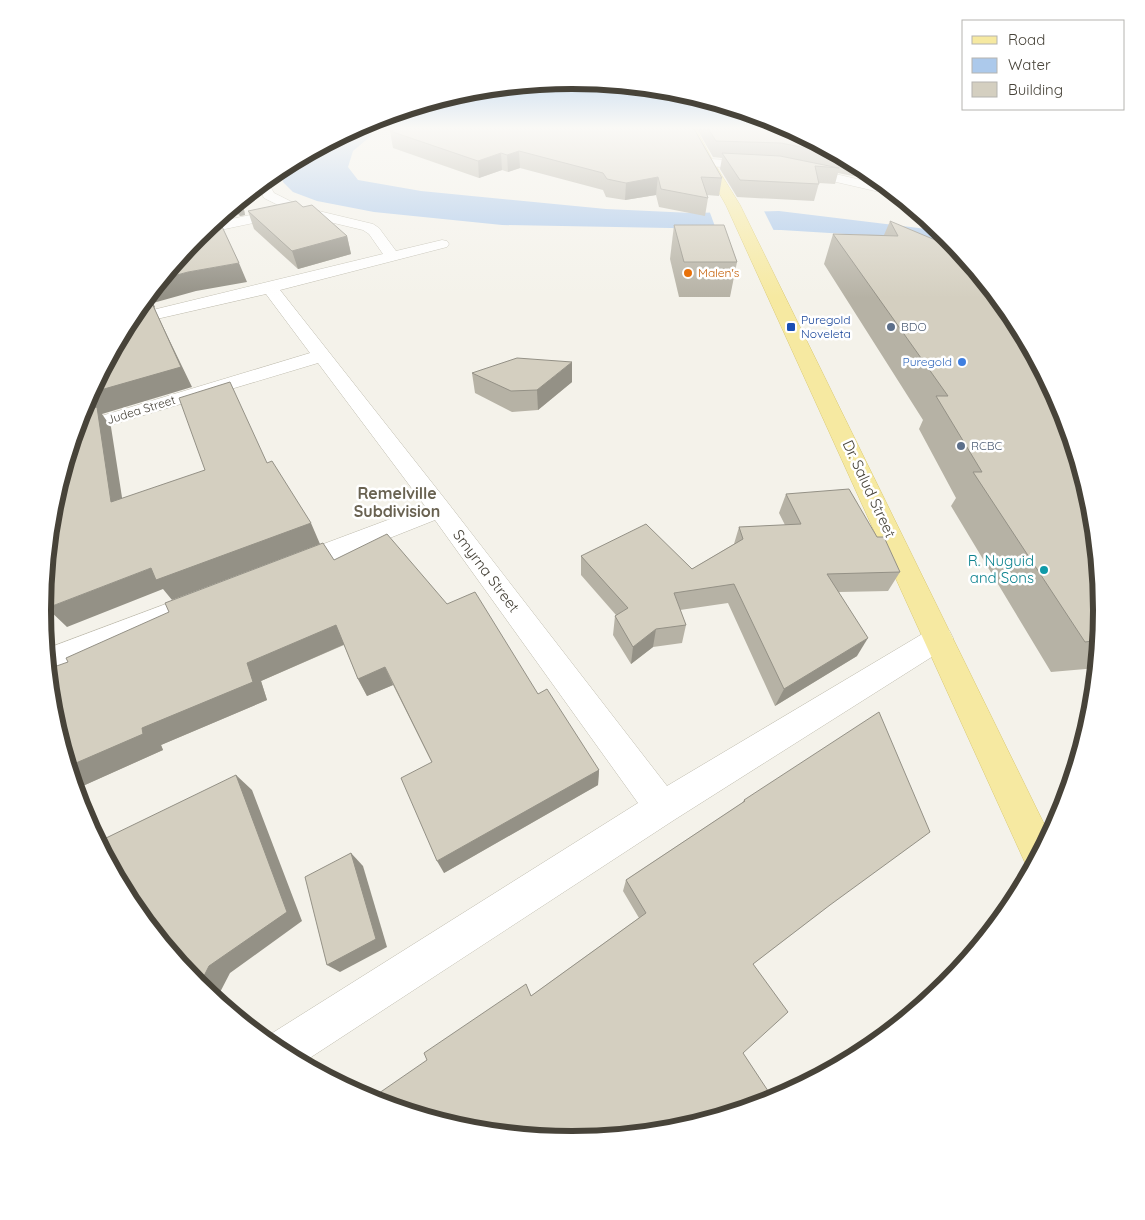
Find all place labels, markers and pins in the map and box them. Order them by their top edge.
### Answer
place label: Malen's [698,265,740,280]
marker: Malen's [682,267,694,279]
place label: Puregold Noveleta [801,312,851,341]
place label: BDO [901,319,927,334]
marker: Puregold Noveleta [785,321,797,333]
marker: BDO [885,321,897,333]
place label: Puregold [903,354,952,369]
marker: Puregold [956,356,968,368]
place label: RCBC [971,438,1003,453]
marker: RCBC [955,440,967,452]
place label: R. Nuguid and Sons [968,551,1034,587]
marker: R. Nuguid and Sons [1038,564,1050,576]

